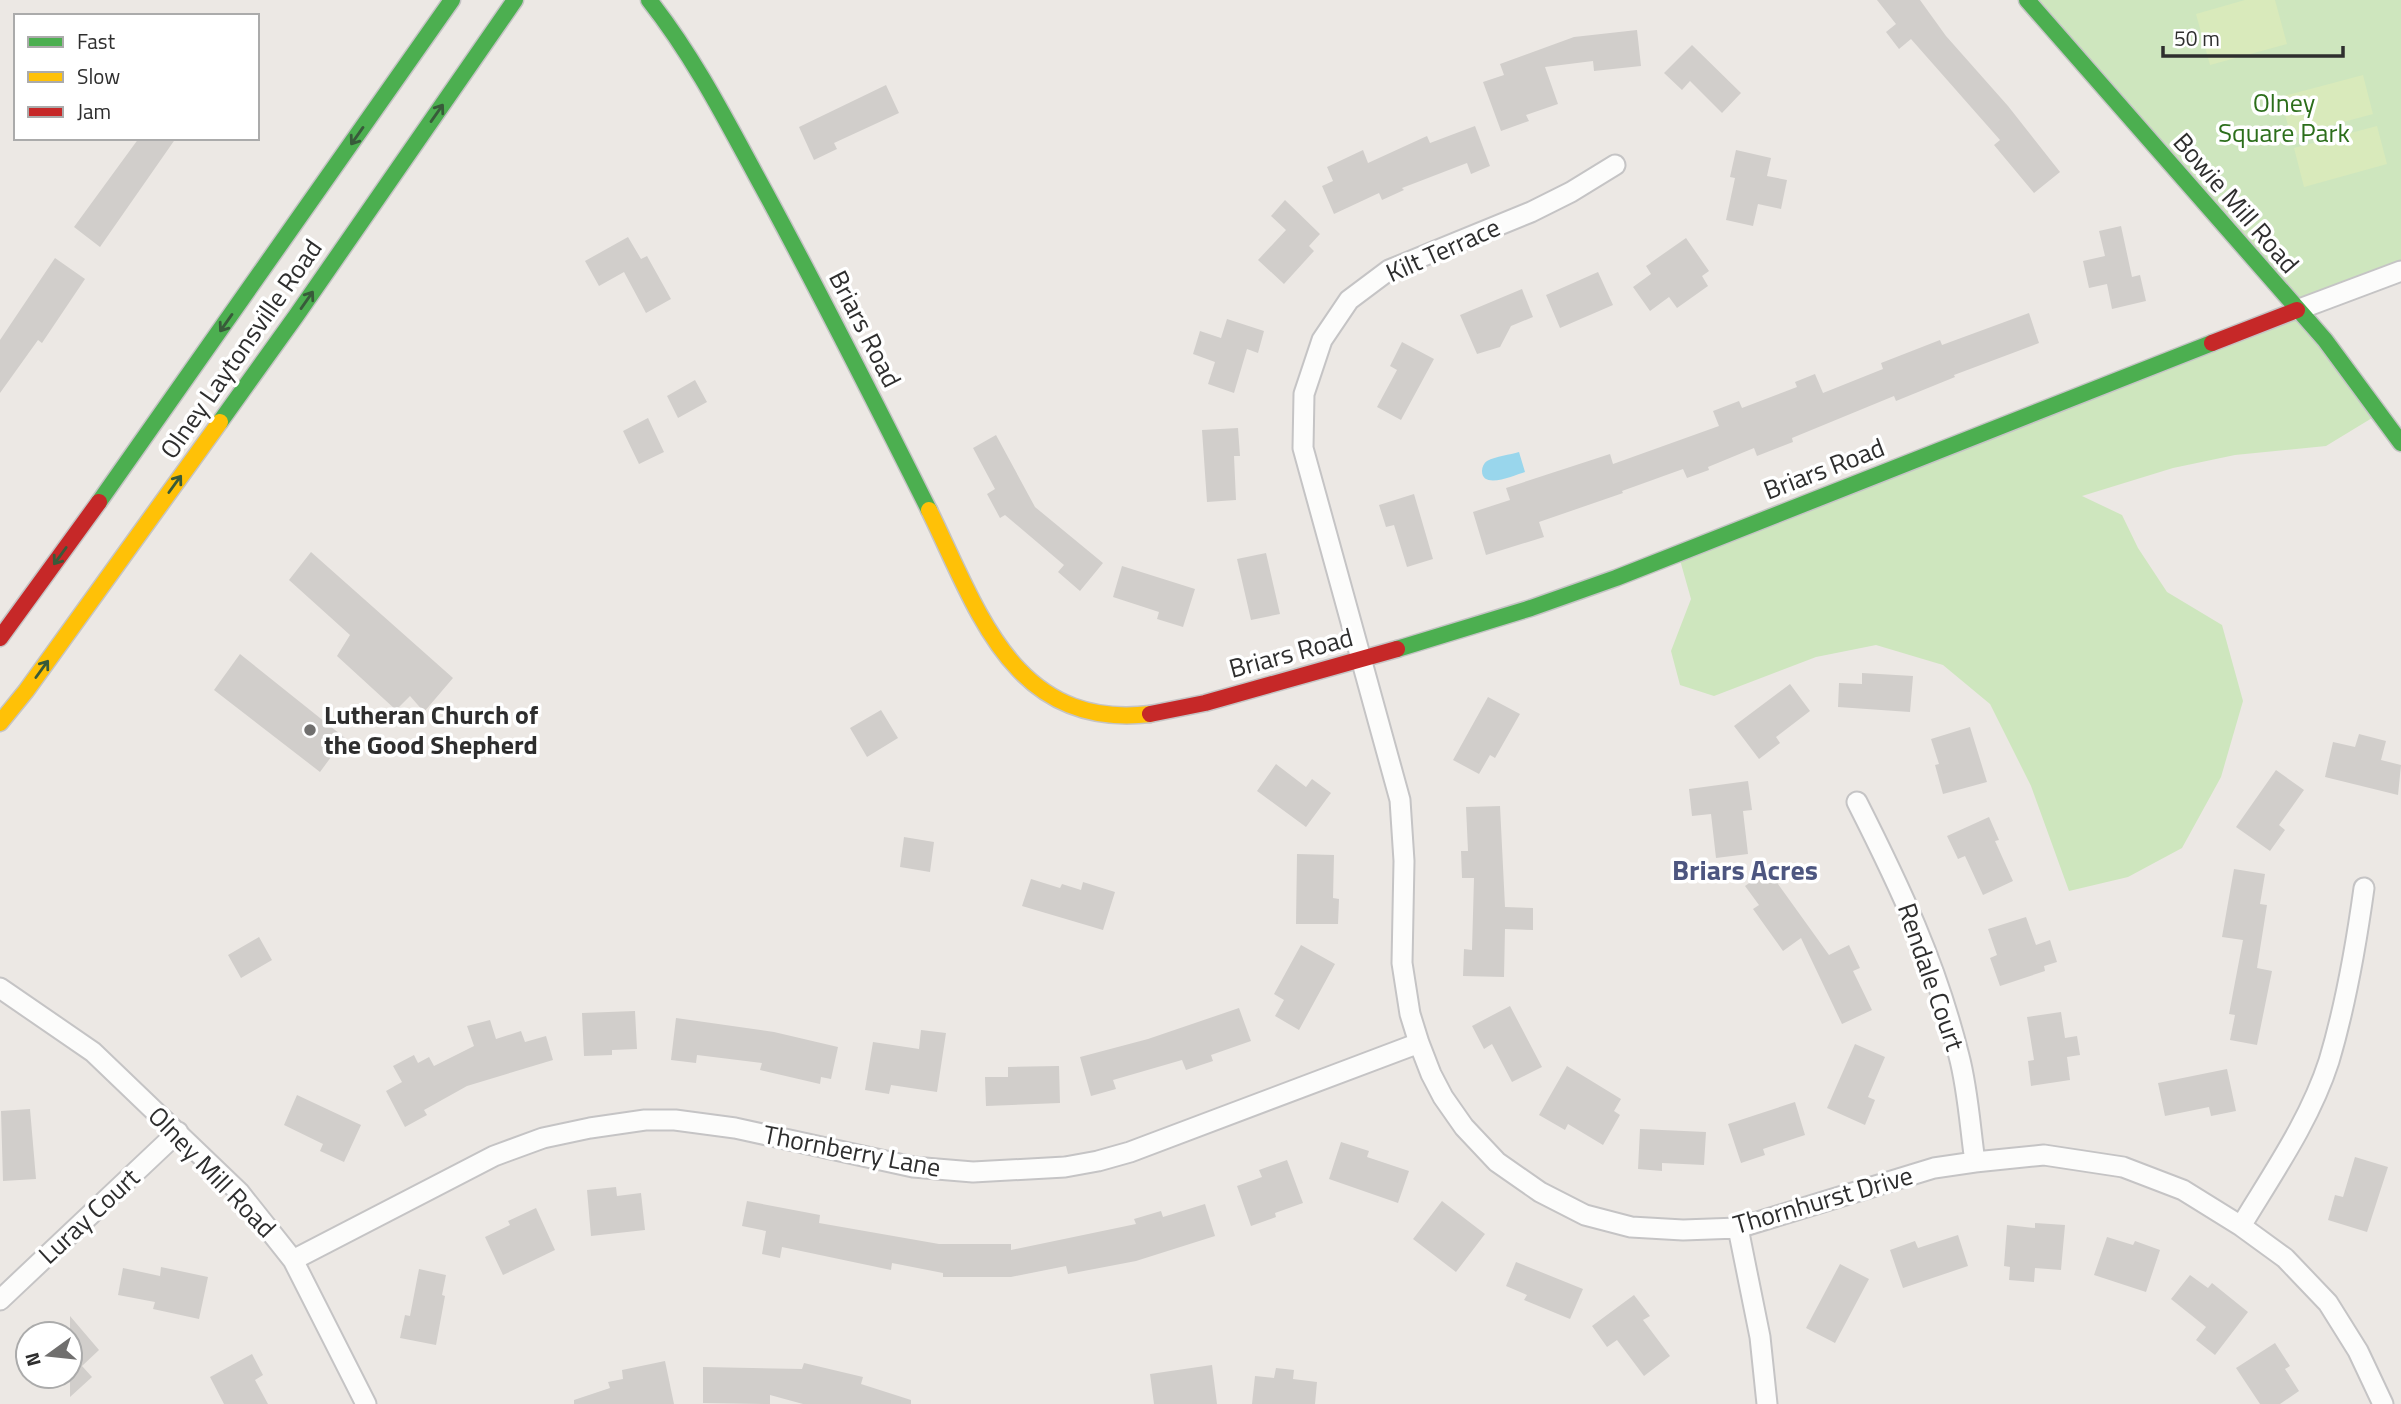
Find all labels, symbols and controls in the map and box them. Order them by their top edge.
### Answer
legend [14,14,259,140]
scale bar [2163,14,2343,58]
text: 50 m [2174,22,2220,54]
text: Fast [77,25,116,57]
text: Slow [77,60,120,92]
park label: Olney Square Park [2218,83,2350,152]
text: Jam [77,95,111,127]
one-way arrow [430,103,444,123]
street label: Bowie Mill Road [2164,124,2309,282]
one-way arrow [350,126,364,145]
street label: Kilt Terrace [1380,207,1506,292]
street label: Olney Laytonsville Road [150,231,331,467]
street label: Briars Road [819,263,912,394]
one-way arrow [300,290,314,310]
one-way arrow [219,312,233,332]
street label: Briars Road [1758,428,1890,509]
one-way arrow [168,475,182,494]
one-way arrow [53,546,67,565]
street label: Briars Road [1225,617,1357,688]
one-way arrow [35,660,49,679]
place label: Lutheran Church of the Good Shepherd [324,695,538,764]
marker: Lutheran Church of the Good Shepherd [302,722,318,738]
district label: Briars Acres [1672,848,1818,891]
street label: Rendale Court [1888,898,1975,1056]
street label: Olney Mill Road [139,1097,285,1246]
street label: Thornberry Lane [760,1114,944,1187]
street label: Thornhurst Drive [1729,1155,1917,1244]
street label: Luray Court [29,1158,148,1273]
north arrow [14,1320,84,1390]
text: N [16,1349,48,1370]

